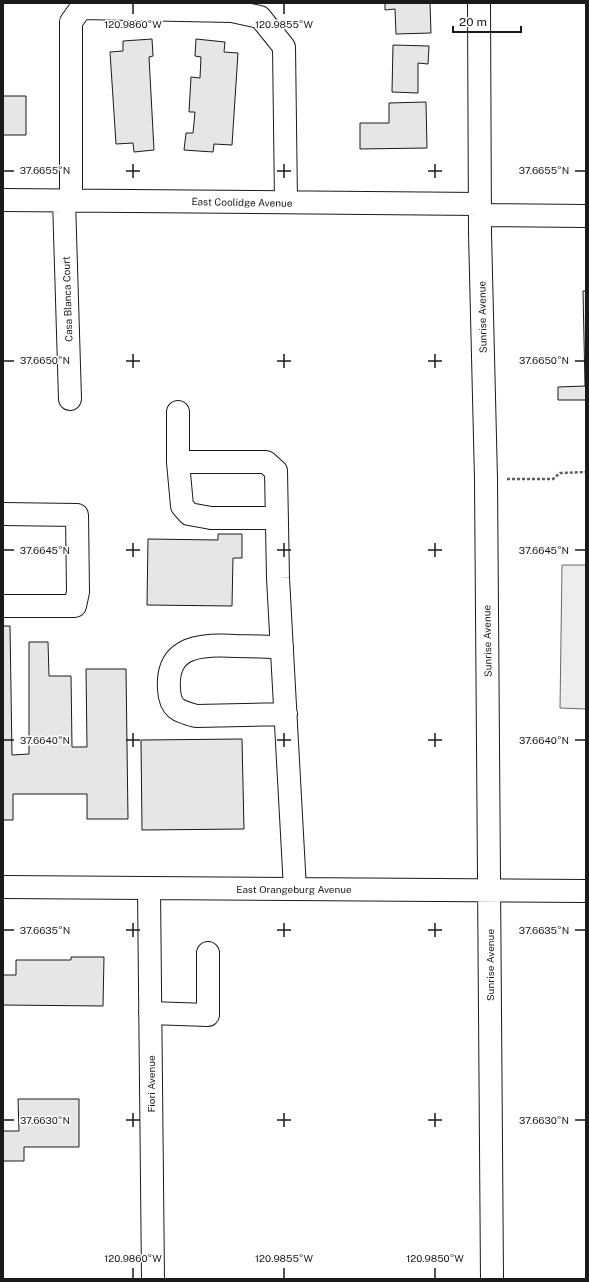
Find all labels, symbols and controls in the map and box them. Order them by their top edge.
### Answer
scale bar [453,8,521,34]
text: 20 m [459,15,487,29]
text: 120.9860°W [104,18,162,30]
text: 120.9855°W [255,18,313,30]
text: 37.6655°N [20,164,70,176]
text: 37.6655°N [519,164,569,176]
street label: East Coolidge Avenue [191,195,293,209]
street label: Casa Blanca Court [60,256,74,342]
street label: Sunrise Avenue [475,280,489,353]
text: 37.6650°N [20,354,70,366]
text: 37.6650°N [519,354,569,366]
text: 37.6645°N [20,544,70,556]
text: 37.6645°N [519,544,569,556]
street label: Sunrise Avenue [480,604,494,677]
text: 37.6640°N [20,734,70,746]
text: 37.6640°N [519,734,569,746]
street label: East Orangeburg Avenue [236,883,352,895]
text: 37.6635°N [20,924,70,936]
text: 37.6635°N [519,924,569,936]
street label: Sunrise Avenue [484,929,496,1001]
street label: Fiori Avenue [145,1055,157,1113]
text: 37.6630°N [20,1114,70,1126]
text: 37.6630°N [519,1114,569,1126]
text: 120.9860°W [104,1252,162,1264]
text: 120.9855°W [255,1252,313,1264]
text: 120.9850°W [406,1252,464,1264]

